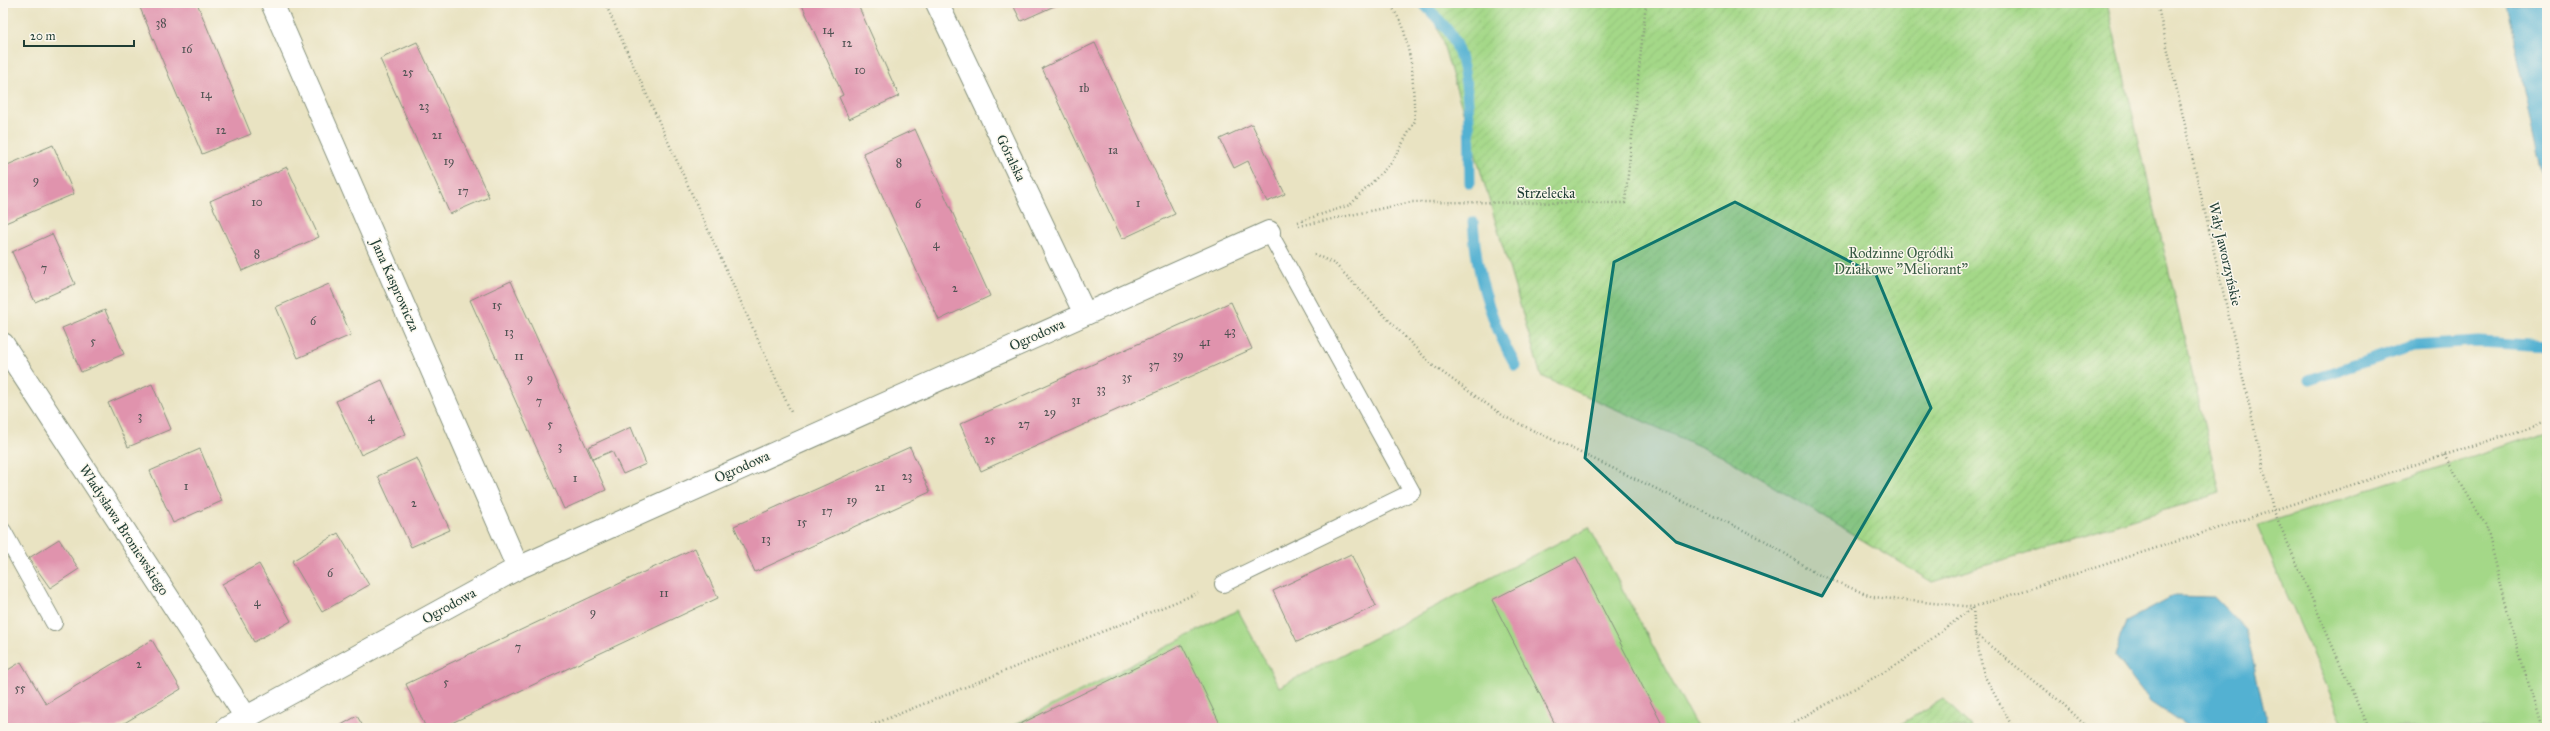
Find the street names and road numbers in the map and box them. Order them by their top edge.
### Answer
street label: Góralska [992,132,1030,184]
street label: Strzelecka [1517,185,1575,202]
street label: Wały Jaworzyńskie [2204,200,2245,308]
street label: Jana Kasprowicza [365,234,423,334]
street label: Ogrodowa [1007,315,1067,355]
street label: Ogrodowa [712,447,772,487]
street label: Władysława Broniewskiego [75,461,173,599]
street label: Ogrodowa [419,584,479,628]

